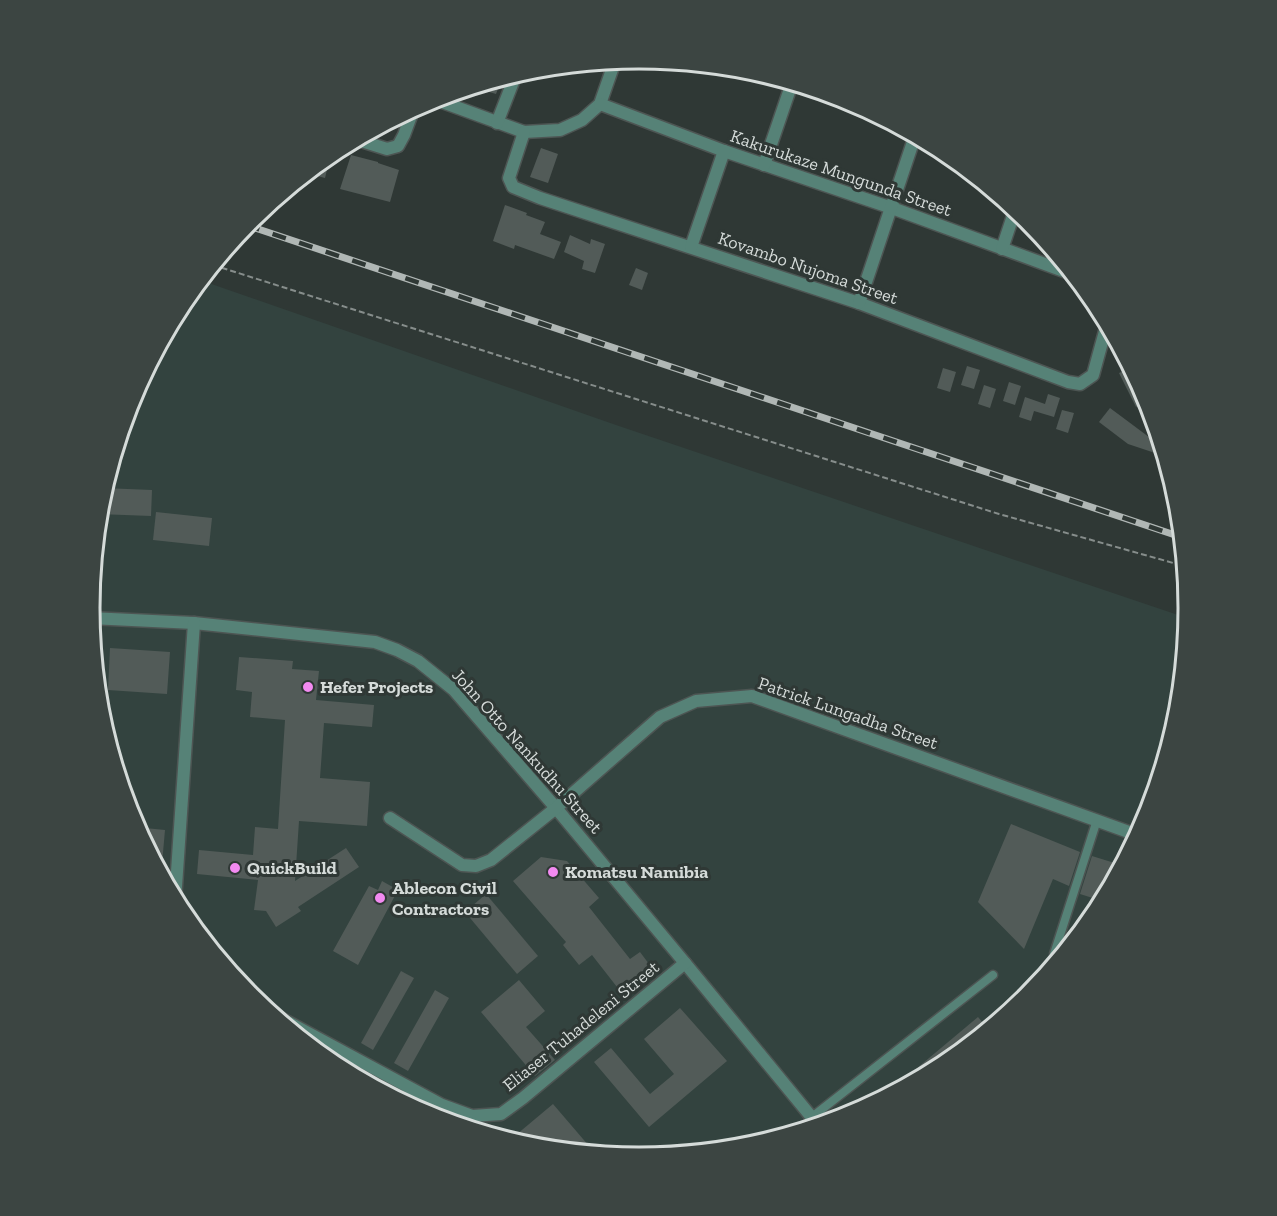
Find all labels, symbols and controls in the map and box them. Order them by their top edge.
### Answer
street label: Kakurukaze Mungunda Street [727,125,955,221]
street label: Kovambo Nujoma Street [715,227,901,309]
street label: John Otto Nankudhu Street [447,664,607,838]
street label: Patrick Lungadha Street [755,672,941,754]
place label: Hefer Projects [320,676,433,698]
marker: Hefer Projects [301,680,315,694]
place label: QuickBuild [247,857,338,879]
marker: QuickBuild [228,861,242,875]
place label: Komatsu Namibia [565,861,708,883]
marker: Komatsu Namibia [546,865,560,879]
place label: Ablecon Civil Contractors [392,877,497,920]
marker: Ablecon Civil Contractors [373,891,387,905]
street label: Eliaser Tuhadeleni Street [498,956,664,1096]

